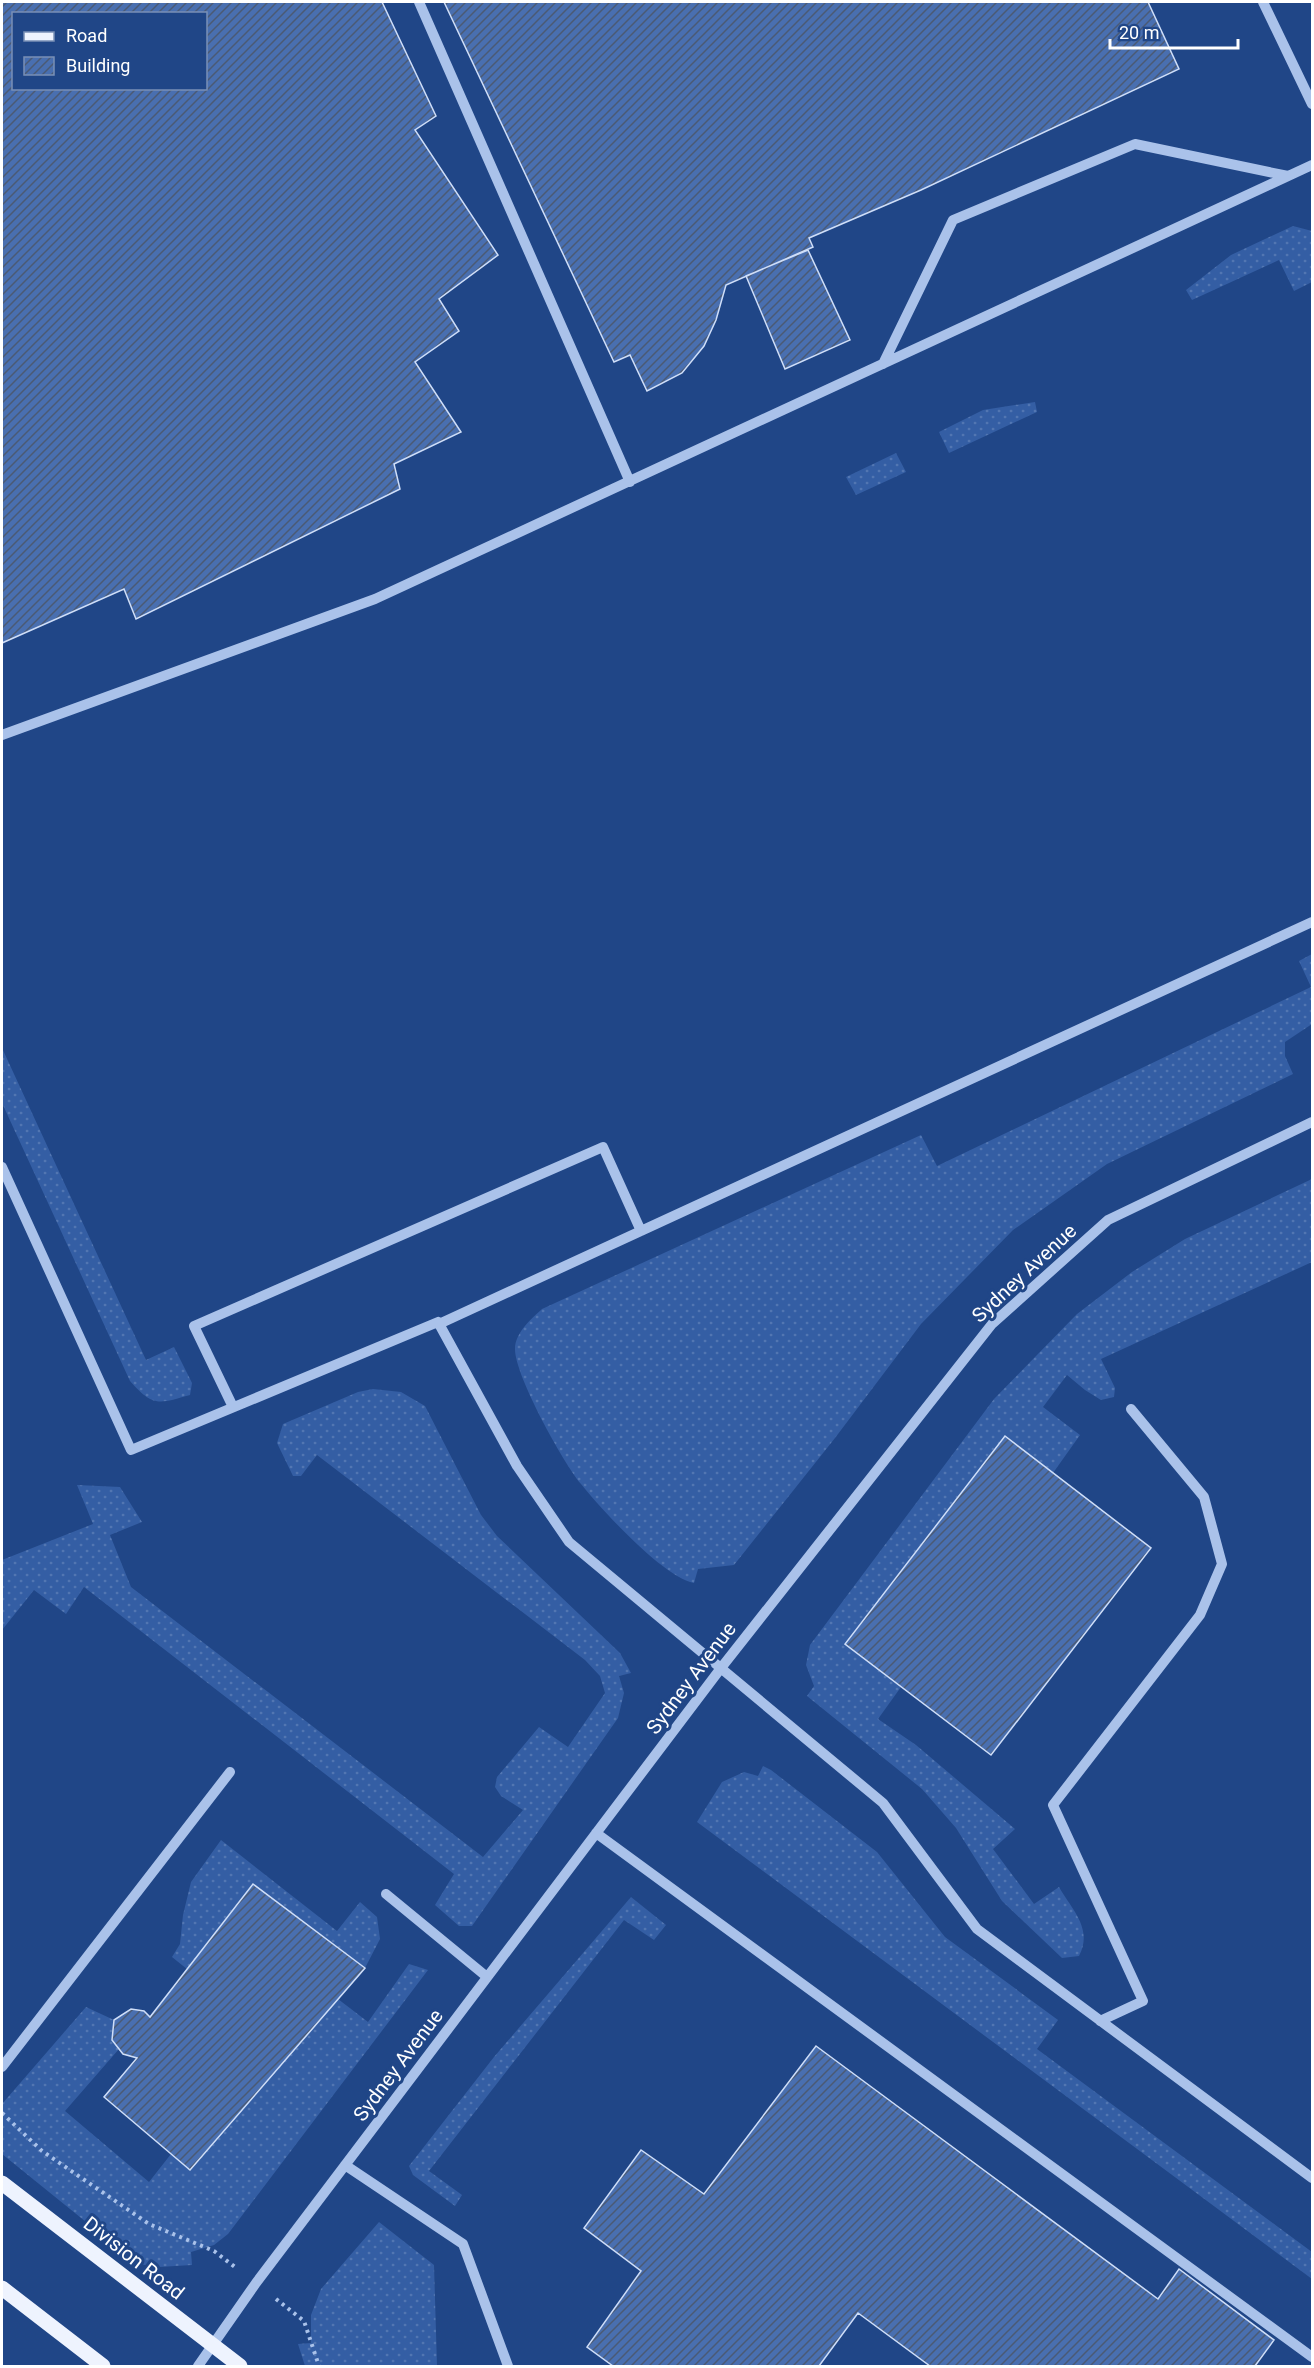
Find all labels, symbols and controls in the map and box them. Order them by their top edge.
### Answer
legend [12,12,207,90]
scale bar [1110,12,1238,50]
text: 20 m [1119,22,1159,43]
text: Road [66,25,107,46]
text: Building [66,55,130,76]
street label: Sydney Avenue [967,1219,1081,1327]
street label: Sydney Avenue [641,1617,741,1739]
street label: Sydney Avenue [348,2004,448,2126]
street label: Division Road [79,2211,189,2305]

